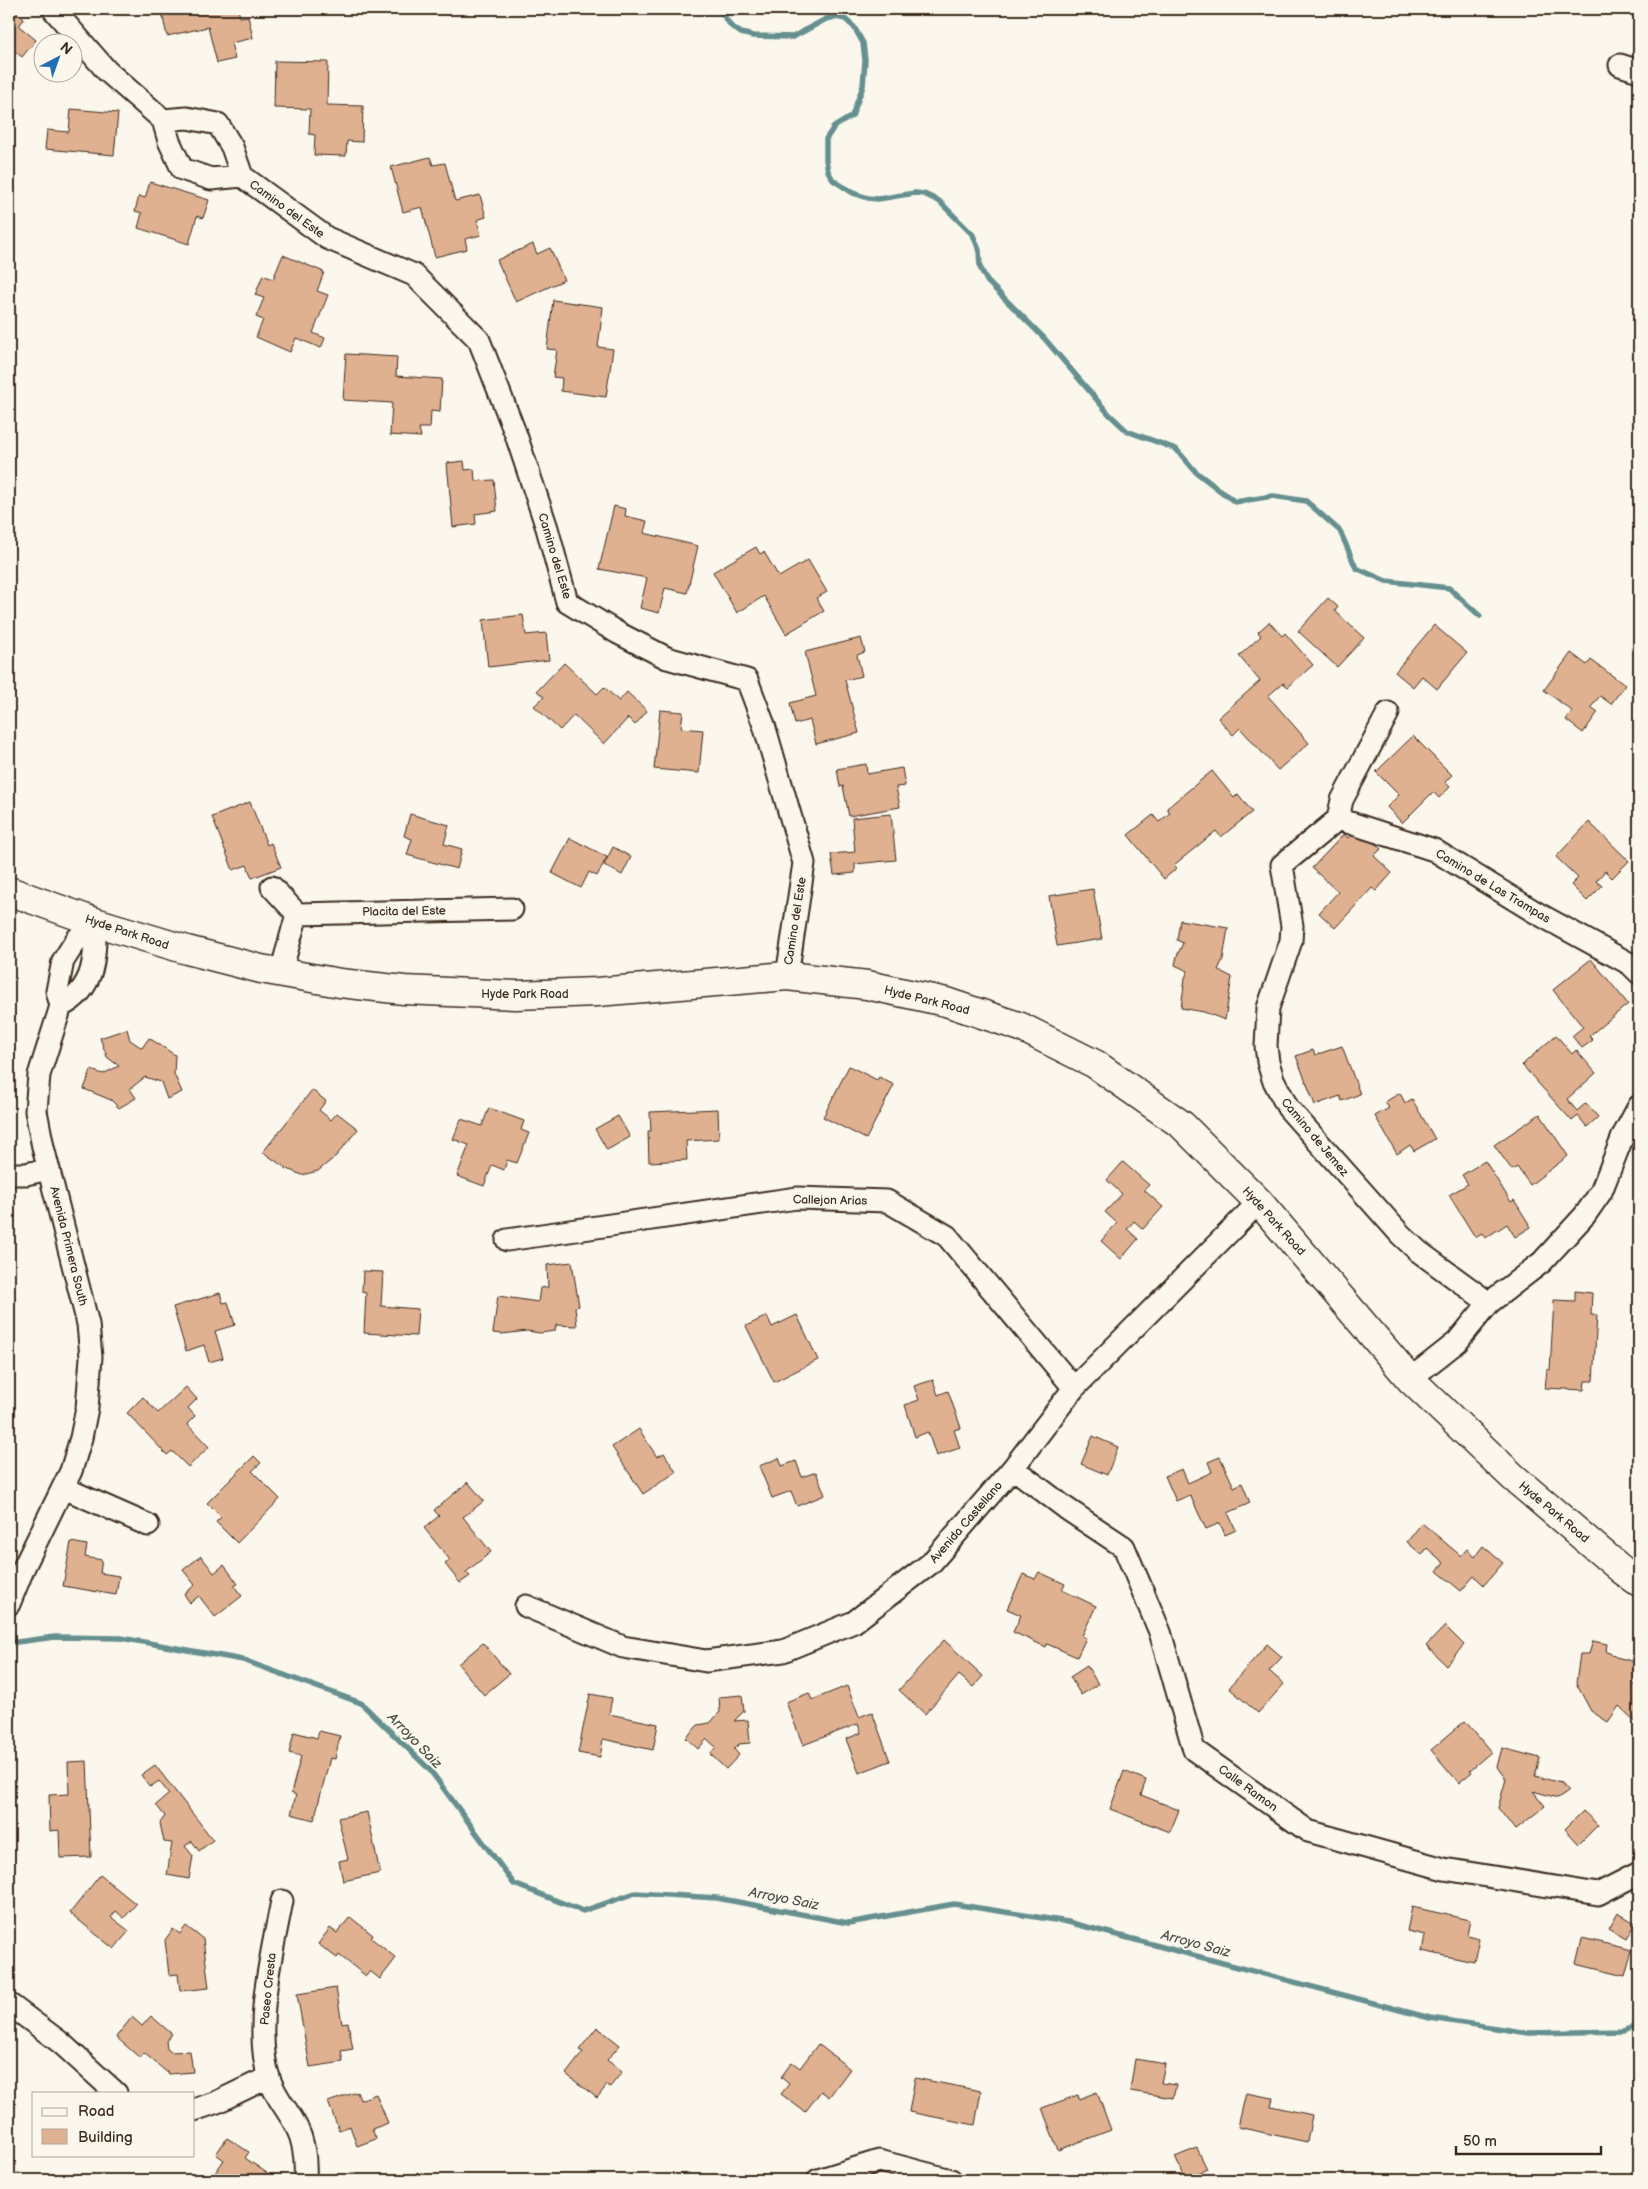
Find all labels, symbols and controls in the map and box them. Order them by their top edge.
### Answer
north arrow [32,32,82,82]
text: N [57,39,76,58]
street label: Camino del Este [246,177,327,242]
street label: Camino del Este [534,511,575,601]
street label: Camino de Las Trampas [1433,846,1553,927]
street label: Camino del Este [781,876,810,966]
street label: Placita del Este [362,903,446,920]
street label: Hyde Park Road [83,912,171,953]
street label: Hyde Park Road [883,983,971,1018]
street label: Hyde Park Road [481,987,569,1002]
street label: Camino de Jemez [1278,1095,1352,1180]
street label: Hyde Park Road [1239,1184,1309,1259]
street label: Avenida Primera South [46,1185,91,1308]
street label: Callejon Arias [793,1192,867,1209]
street label: Avenida Castellano [927,1478,1006,1566]
street label: Hyde Park Road [1515,1479,1592,1546]
water label: Arroyo Saiz [383,1708,446,1772]
street label: Calle Ramon [1215,1762,1281,1815]
water label: Arroyo Saiz [747,1883,821,1914]
water label: Arroyo Saiz [1159,1926,1233,1961]
street label: Paseo Cresta [257,1952,280,2026]
legend [32,2092,195,2156]
text: Road [78,2102,114,2121]
scale bar [1456,2124,1600,2156]
text: Building [78,2128,133,2147]
text: 50 m [1463,2132,1497,2151]

